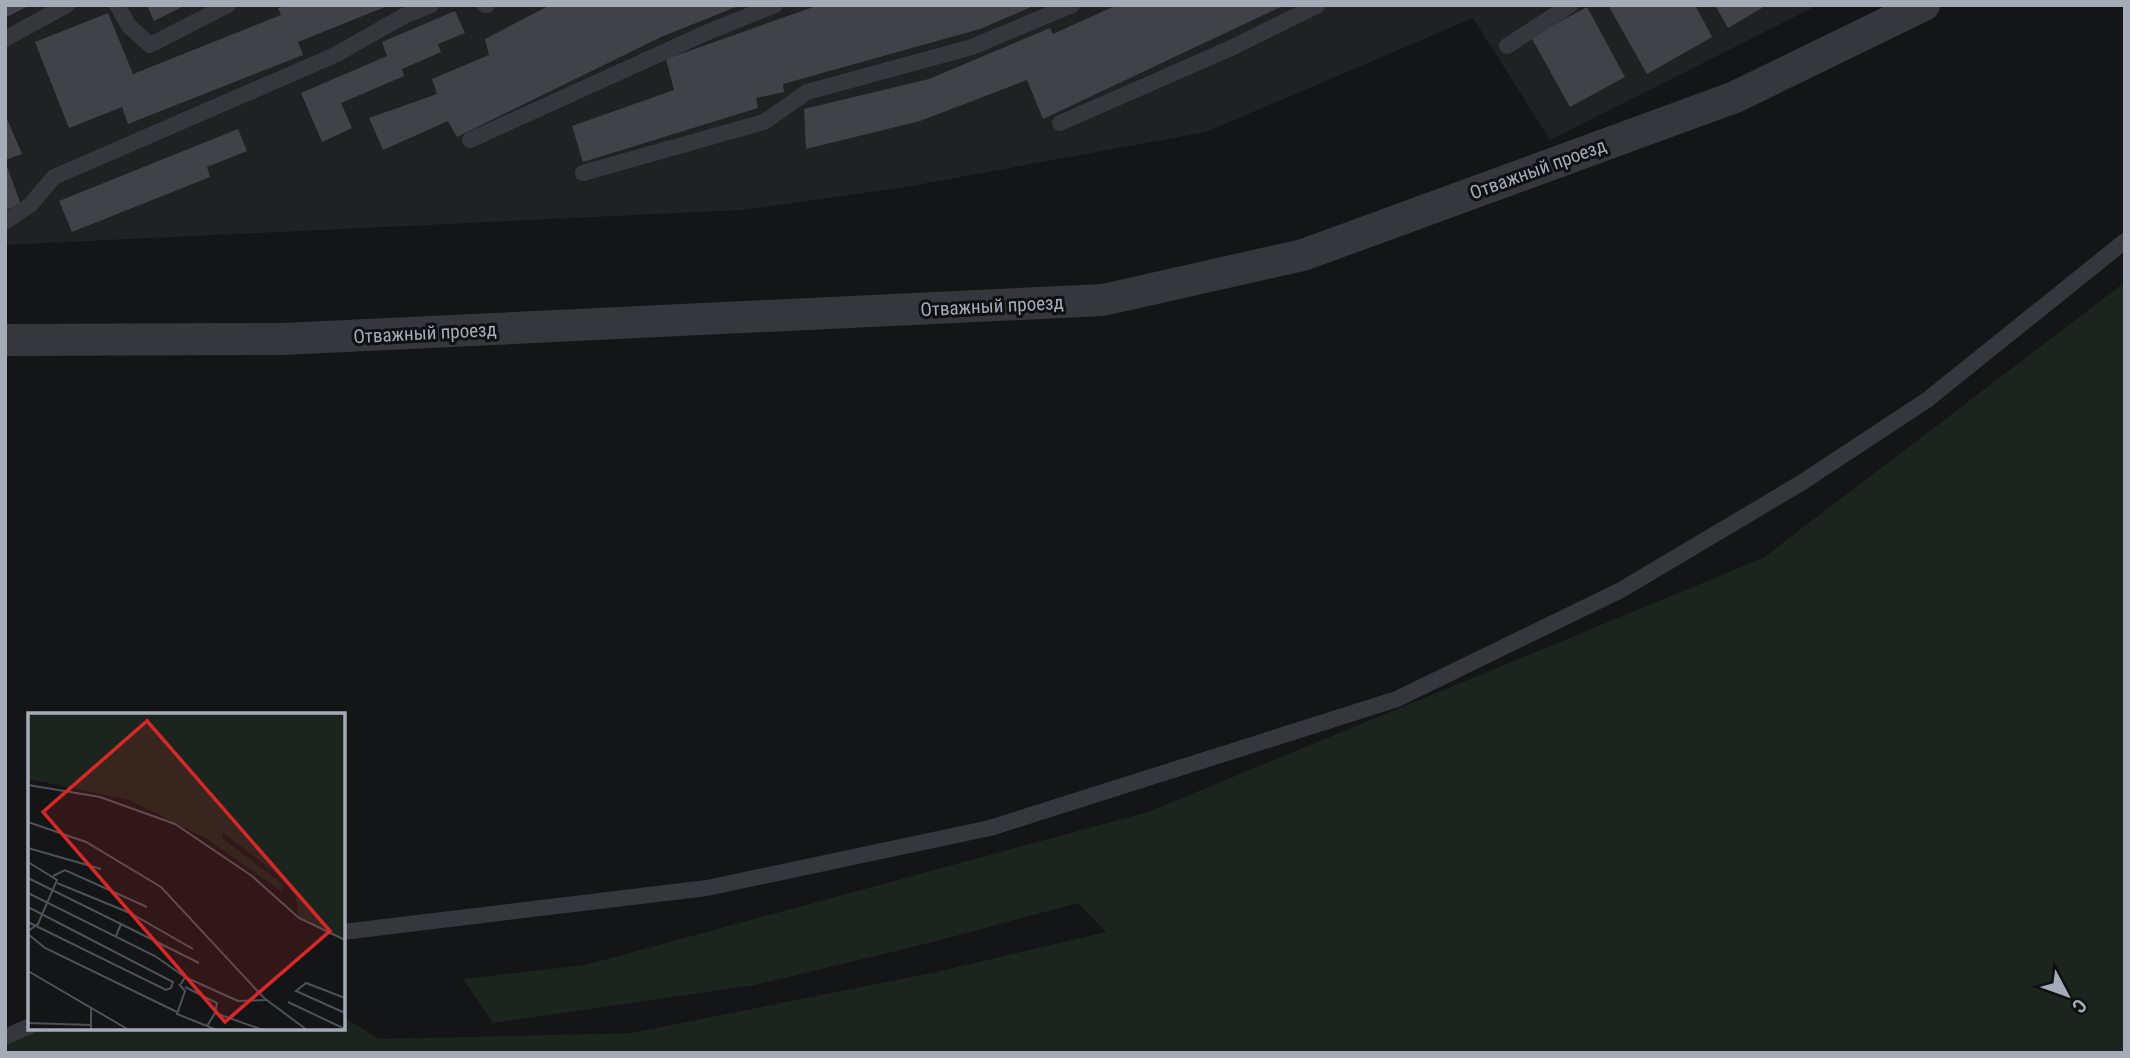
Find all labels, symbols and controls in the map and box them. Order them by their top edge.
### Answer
street label: Отважный проезд [1467,134,1609,204]
street label: Отважный проезд [920,291,1064,321]
street label: Отважный проезд [353,318,497,348]
inset map [28,713,345,1030]
north arrow [2032,960,2102,1030]
text: С [2067,994,2092,1018]

